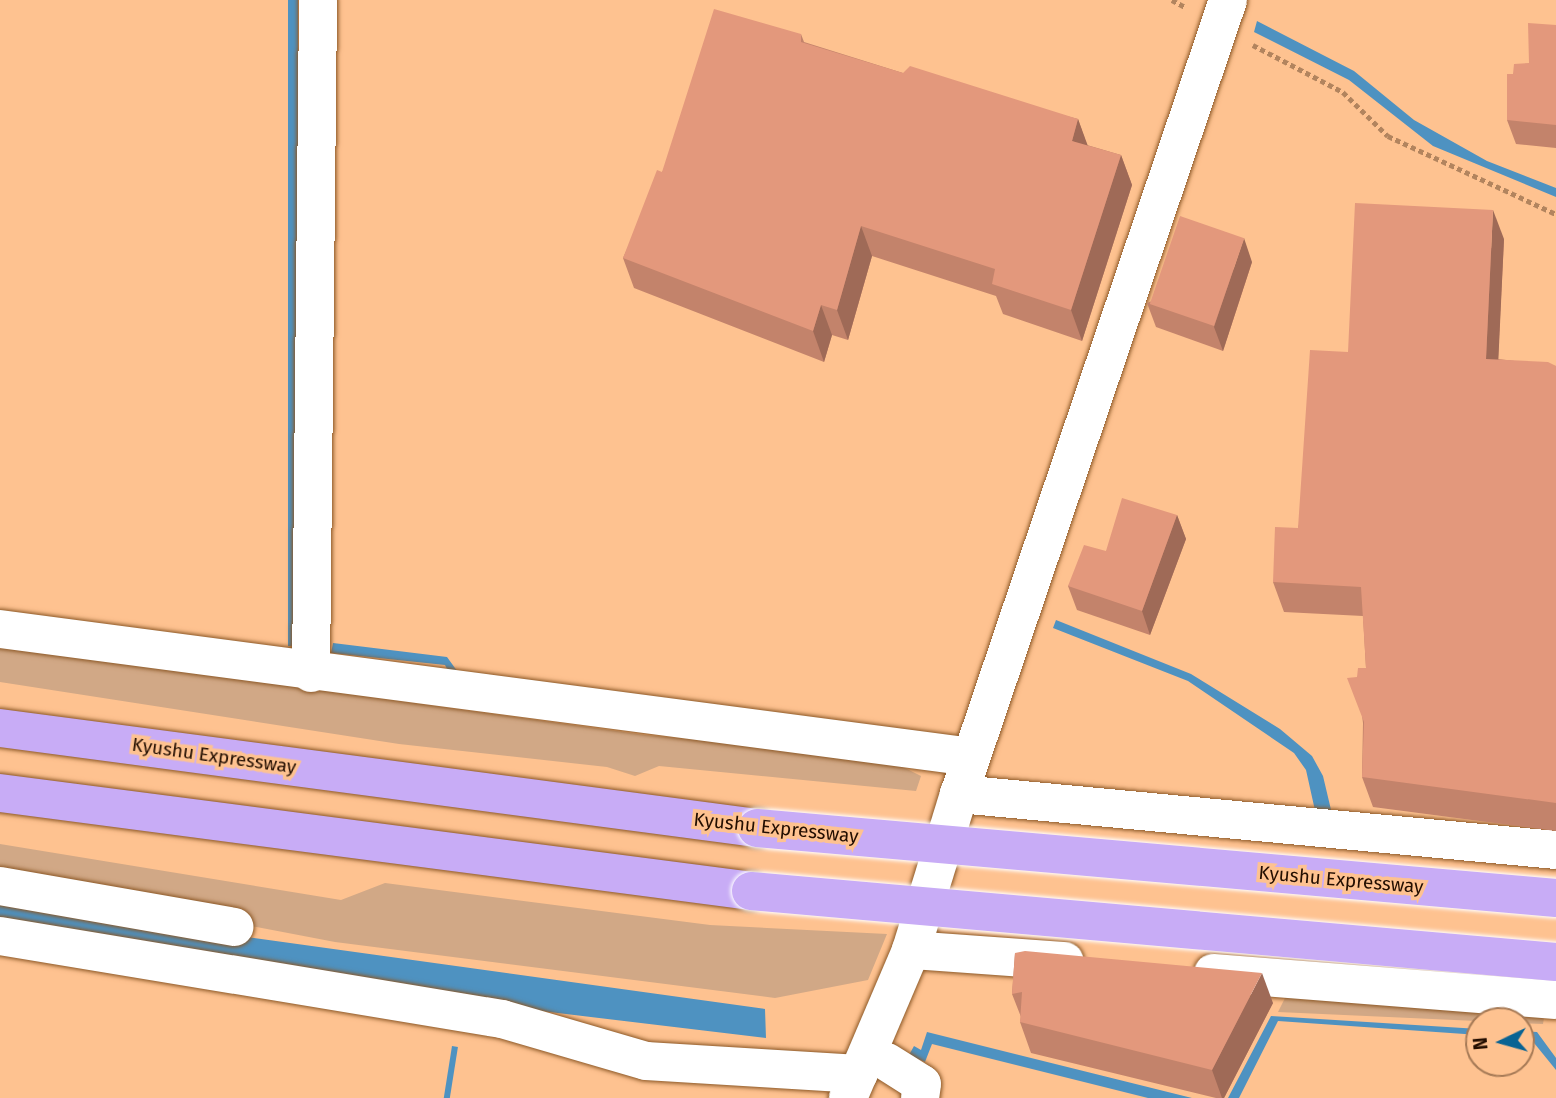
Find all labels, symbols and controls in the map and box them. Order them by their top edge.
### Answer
street label: Kyushu Expressway [130,733,298,779]
street label: Kyushu Expressway [692,808,860,848]
street label: Kyushu Expressway [1258,861,1424,899]
north arrow [1465,1007,1535,1077]
text: N [1469,1036,1493,1051]

